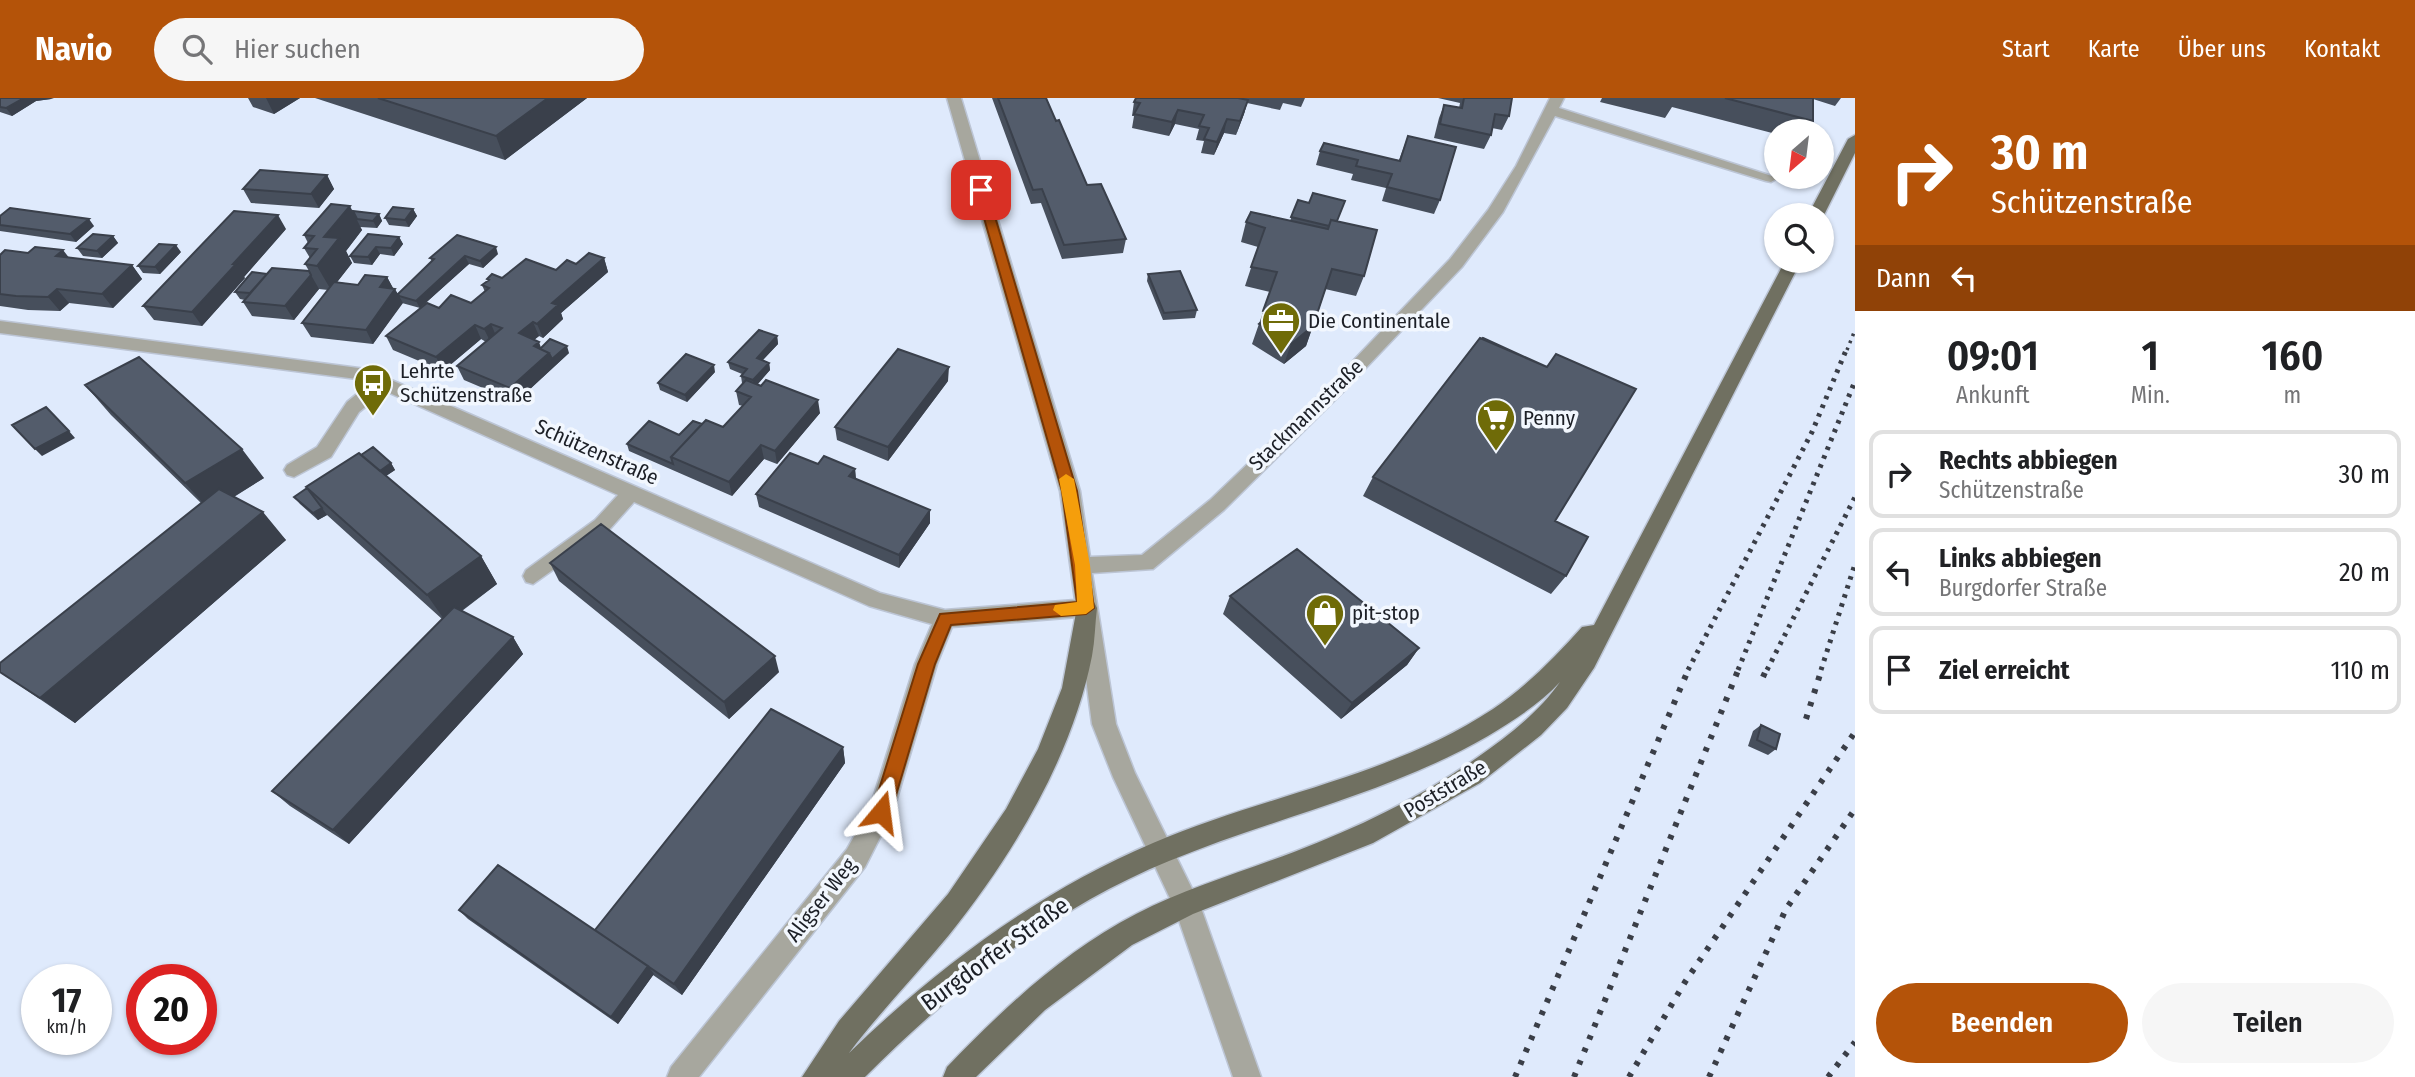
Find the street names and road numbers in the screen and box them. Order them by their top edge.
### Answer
street label: Stackmannstraße [1243,354,1369,476]
street label: Schützenstraße [531,413,663,491]
street label: Poststraße [1399,754,1491,824]
street label: Aligser Weg [780,853,862,947]
street label: Burgdorfer Straße [916,891,1074,1017]

